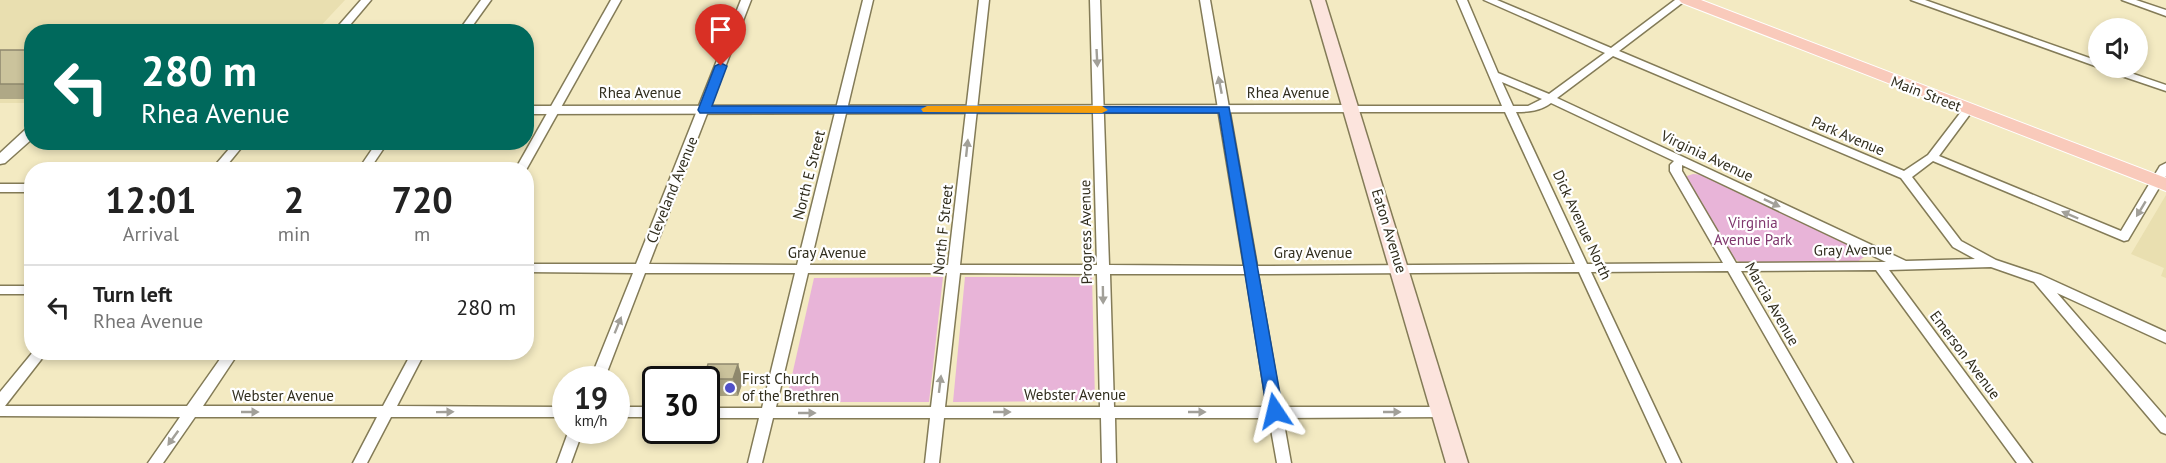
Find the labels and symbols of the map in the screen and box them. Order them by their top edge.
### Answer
pin [695,4,746,66]
one-way arrow [1093,49,1102,68]
street label: Main Street [1888,71,1964,116]
one-way arrow [1215,75,1224,94]
street label: Rhea Avenue [599,83,681,102]
street label: Rhea Avenue [1247,83,1329,102]
street label: Park Avenue [1809,112,1888,159]
street label: Virginia Avenue [1657,125,1756,185]
street label: North E Street [788,128,829,221]
street label: Cleveland Avenue [641,134,702,246]
one-way arrow [962,139,972,158]
street label: Dick Avenue North [1549,167,1616,283]
street label: Progress Avenue [1075,179,1096,285]
street label: North F Street [928,184,957,276]
street label: Eaton Avenue [1368,186,1411,275]
one-way arrow [1763,198,1780,207]
one-way arrow [2135,201,2146,217]
one-way arrow [2060,210,2078,220]
park label: Virginia Avenue Park [1714,213,1793,249]
street label: Gray Avenue [1814,239,1892,260]
street label: Gray Avenue [788,243,866,262]
street label: Gray Avenue [1274,243,1352,262]
street label: Marcia Avenue [1741,259,1804,349]
one-way arrow [1099,286,1108,305]
street label: Emerson Avenue [1926,307,2005,403]
one-way arrow [614,316,623,334]
speed limit sign: 30 [642,366,720,444]
place label: First Church of the Brethren [742,369,839,405]
one-way arrow [936,374,945,393]
position arrow [1243,379,1307,443]
marker: First Church of the Brethren [723,381,737,395]
street label: Webster Avenue [1024,385,1126,404]
street label: Webster Avenue [232,386,334,405]
one-way arrow [241,407,260,417]
one-way arrow [436,407,455,417]
one-way arrow [992,407,1011,417]
one-way arrow [1187,407,1206,417]
one-way arrow [1382,407,1401,417]
one-way arrow [797,408,816,418]
one-way arrow [168,430,180,445]

